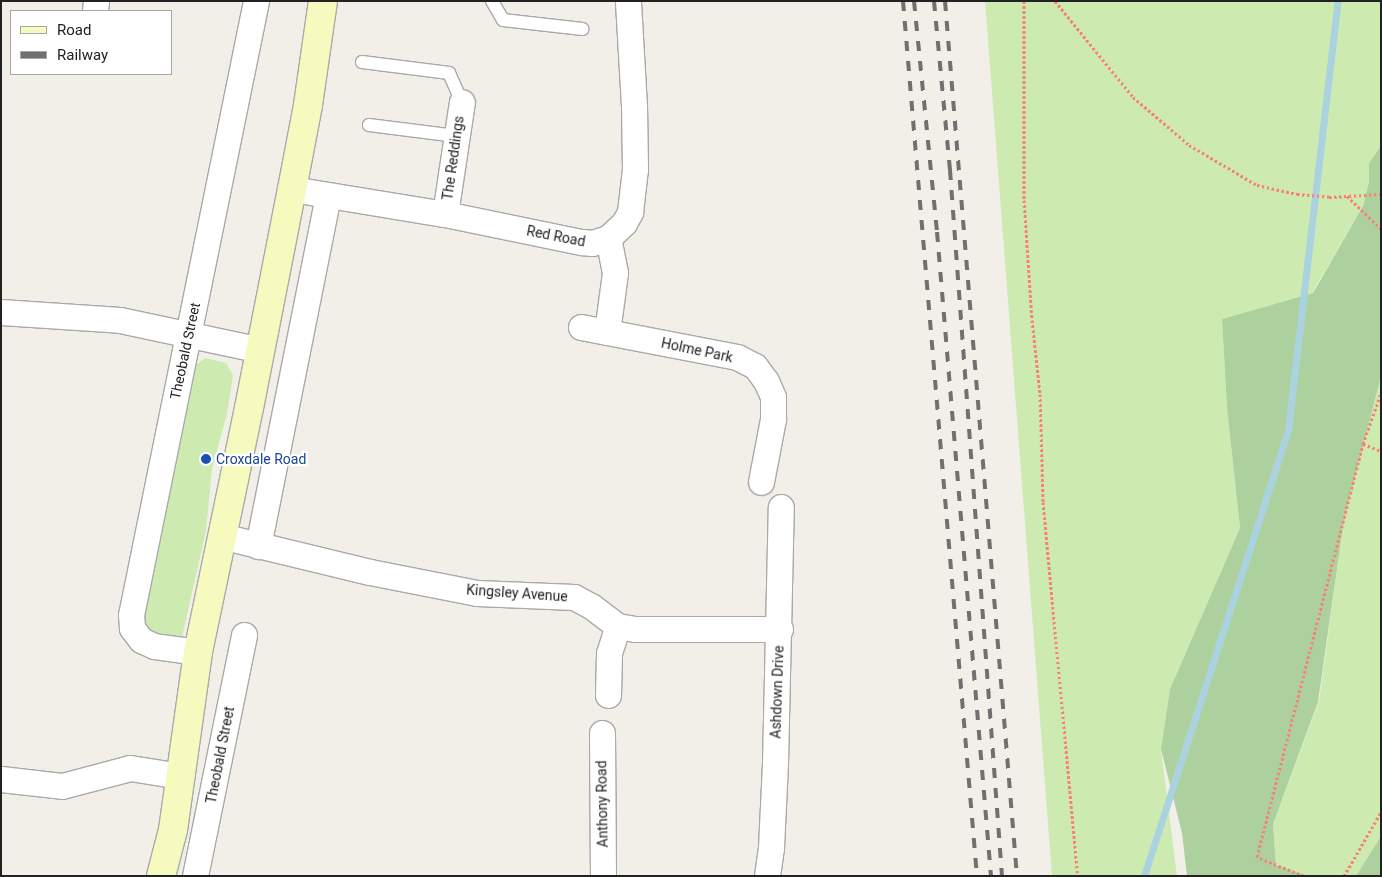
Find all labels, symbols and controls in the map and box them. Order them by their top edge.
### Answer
legend [10,10,172,75]
text: Road [57,21,91,39]
text: Railway [57,46,108,64]
street label: The Reddings [439,115,467,201]
street label: Red Road [525,222,587,250]
street label: Theobald Street [167,301,203,401]
street label: Holme Park [660,334,734,366]
place label: Croxdale Road [216,451,306,467]
marker: Croxdale Road [200,453,212,465]
street label: Kingsley Avenue [466,581,568,605]
street label: Ashdown Drive [767,645,787,739]
street label: Theobald Street [202,705,238,805]
street label: Anthony Road [593,760,611,848]

